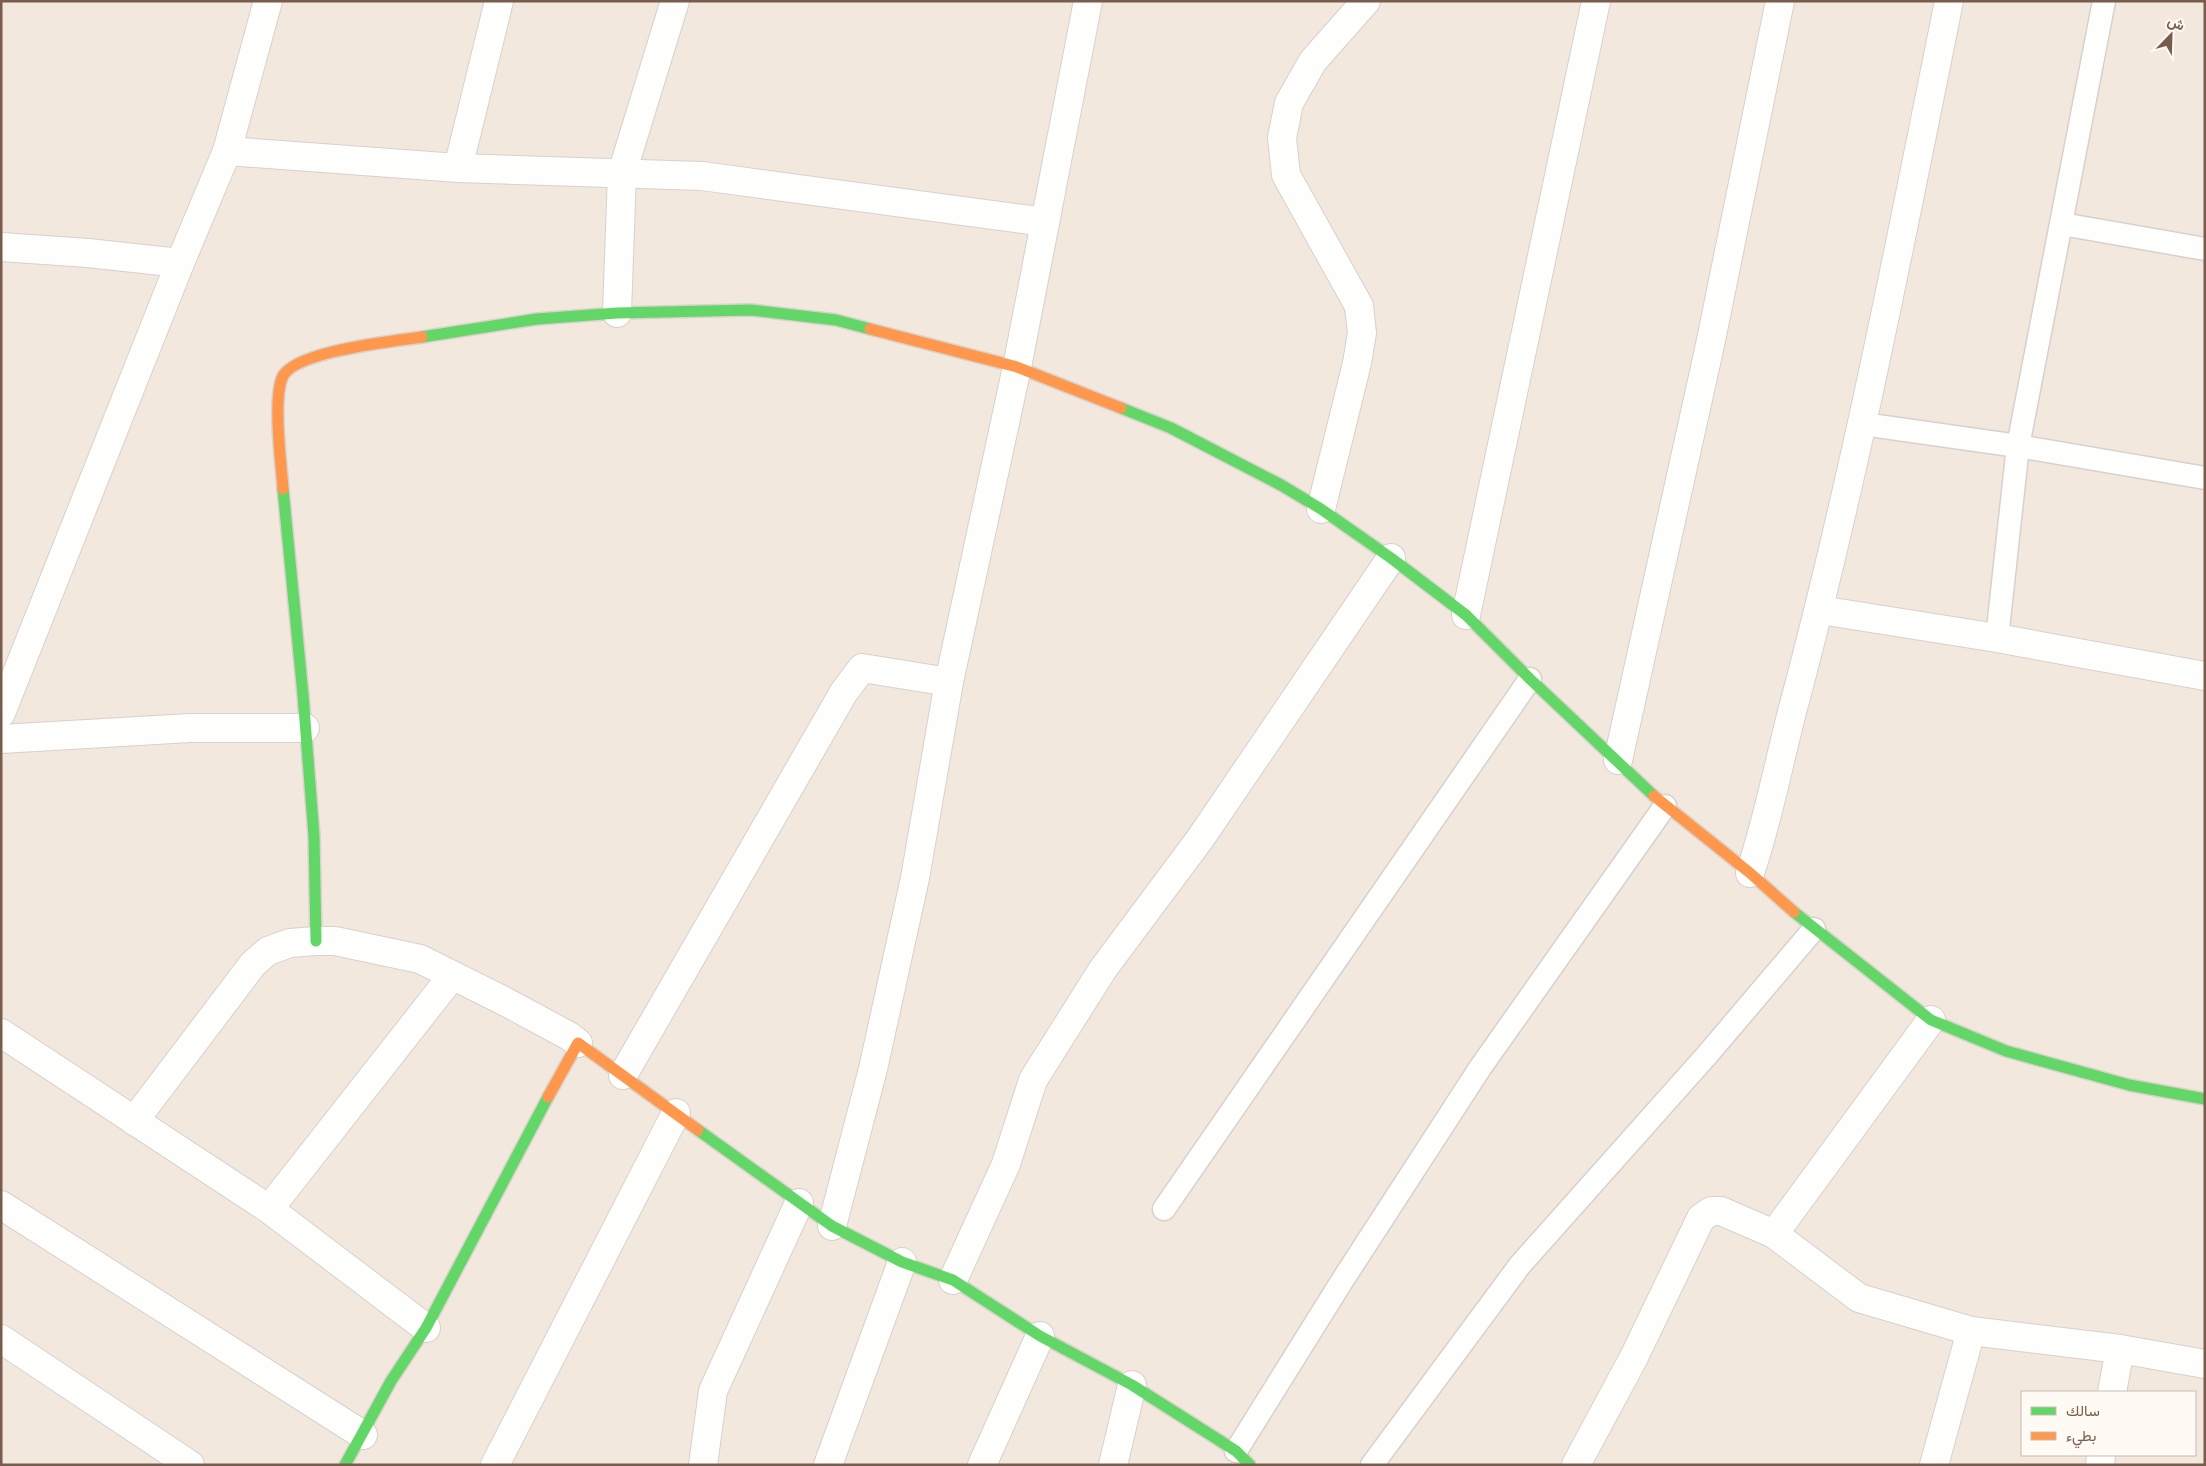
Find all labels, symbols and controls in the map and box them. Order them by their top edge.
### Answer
north arrow [2146,10,2196,60]
text: ش [2165,11,2187,35]
legend [2021,1391,2196,1456]
text: سالك [2066,1401,2100,1420]
text: بطيء [2066,1426,2096,1449]

